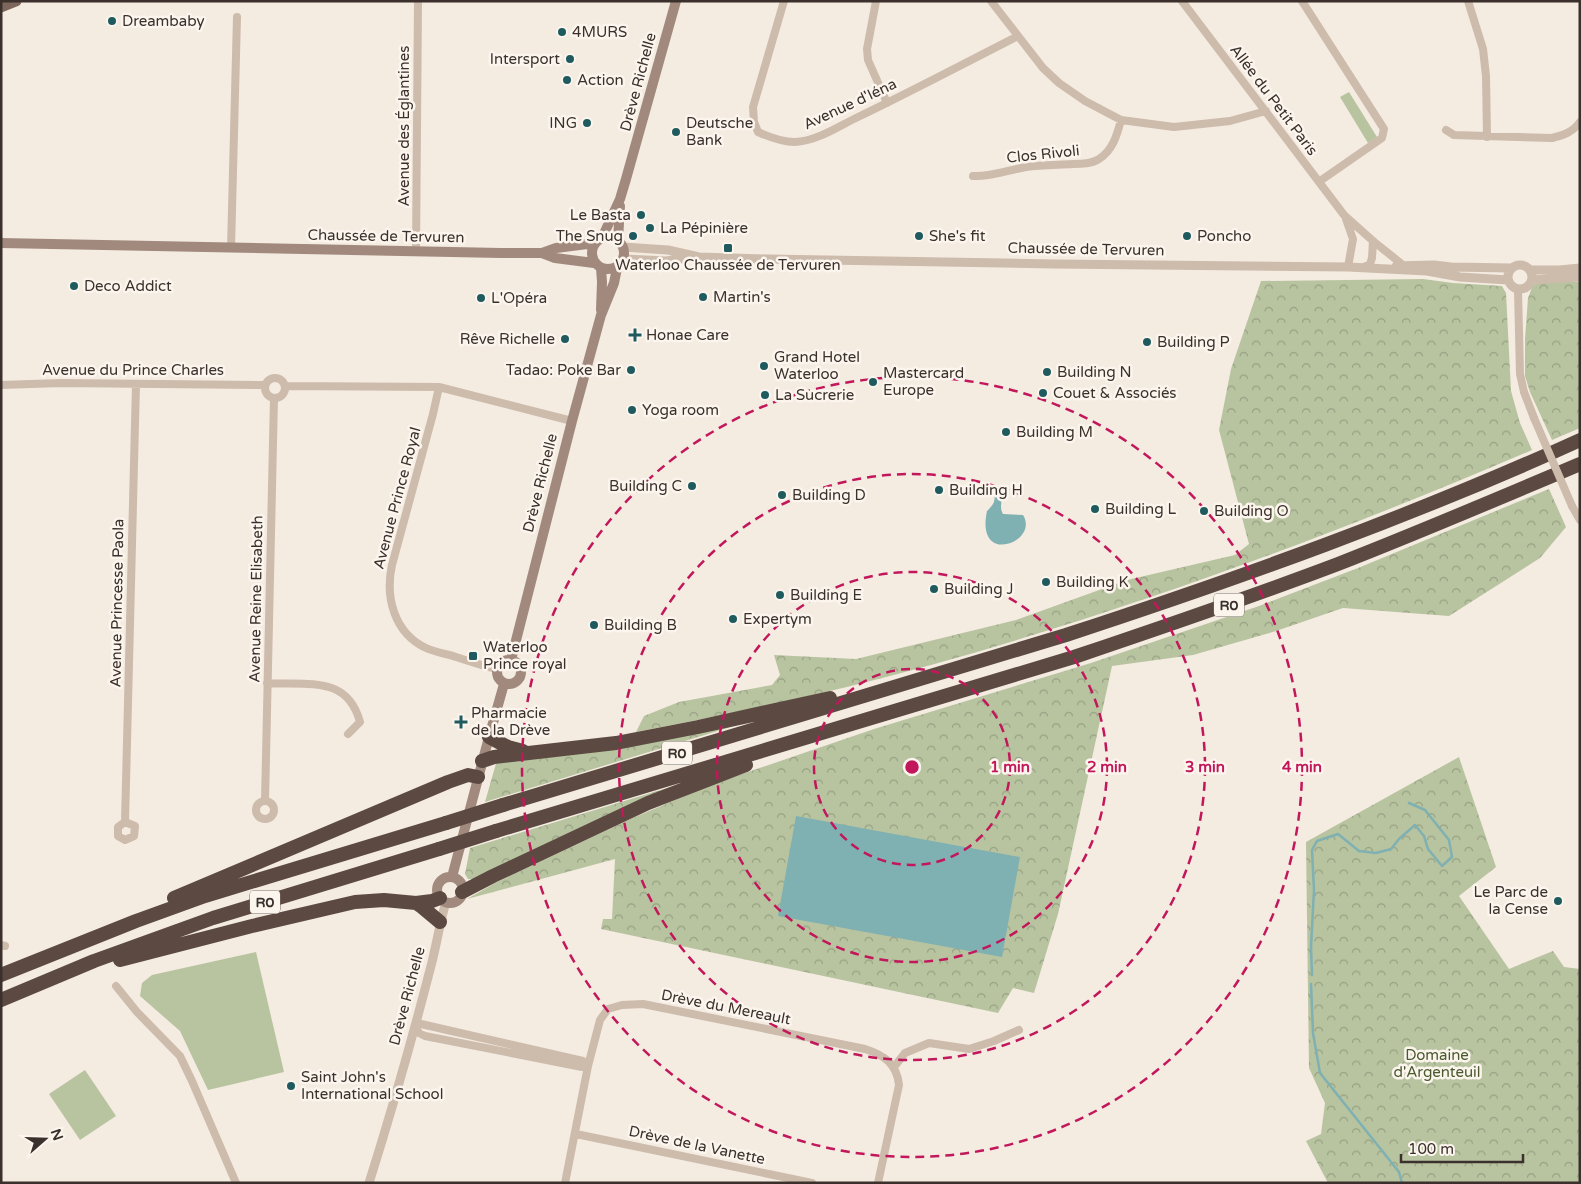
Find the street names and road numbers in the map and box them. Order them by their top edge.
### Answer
street label: Drève Richelle [616,31,660,133]
street label: Allée du Petit Paris [1226,41,1322,159]
street label: Avenue des Églantines [395,46,413,206]
street label: Avenue d'Iéna [801,75,899,133]
street label: Clos Rivoli [1006,141,1080,167]
street label: Chaussée de Tervuren [307,226,465,246]
street label: Chaussée de Tervuren [1007,239,1165,259]
street label: Avenue du Prince Charles [42,361,224,379]
street label: Avenue Prince Royal [369,425,425,571]
street label: Drève Richelle [519,432,561,534]
street label: Avenue Reine Elisabeth [246,515,266,683]
street label: Avenue Princesse Paola [107,518,127,688]
road number: R0 [1214,594,1244,616]
road number: R0 [662,741,692,764]
road number: R0 [250,890,280,914]
street label: Drève Richelle [385,945,429,1047]
street label: Drève du Mereault [660,986,793,1028]
street label: Drève de la Vanette [627,1122,767,1168]

